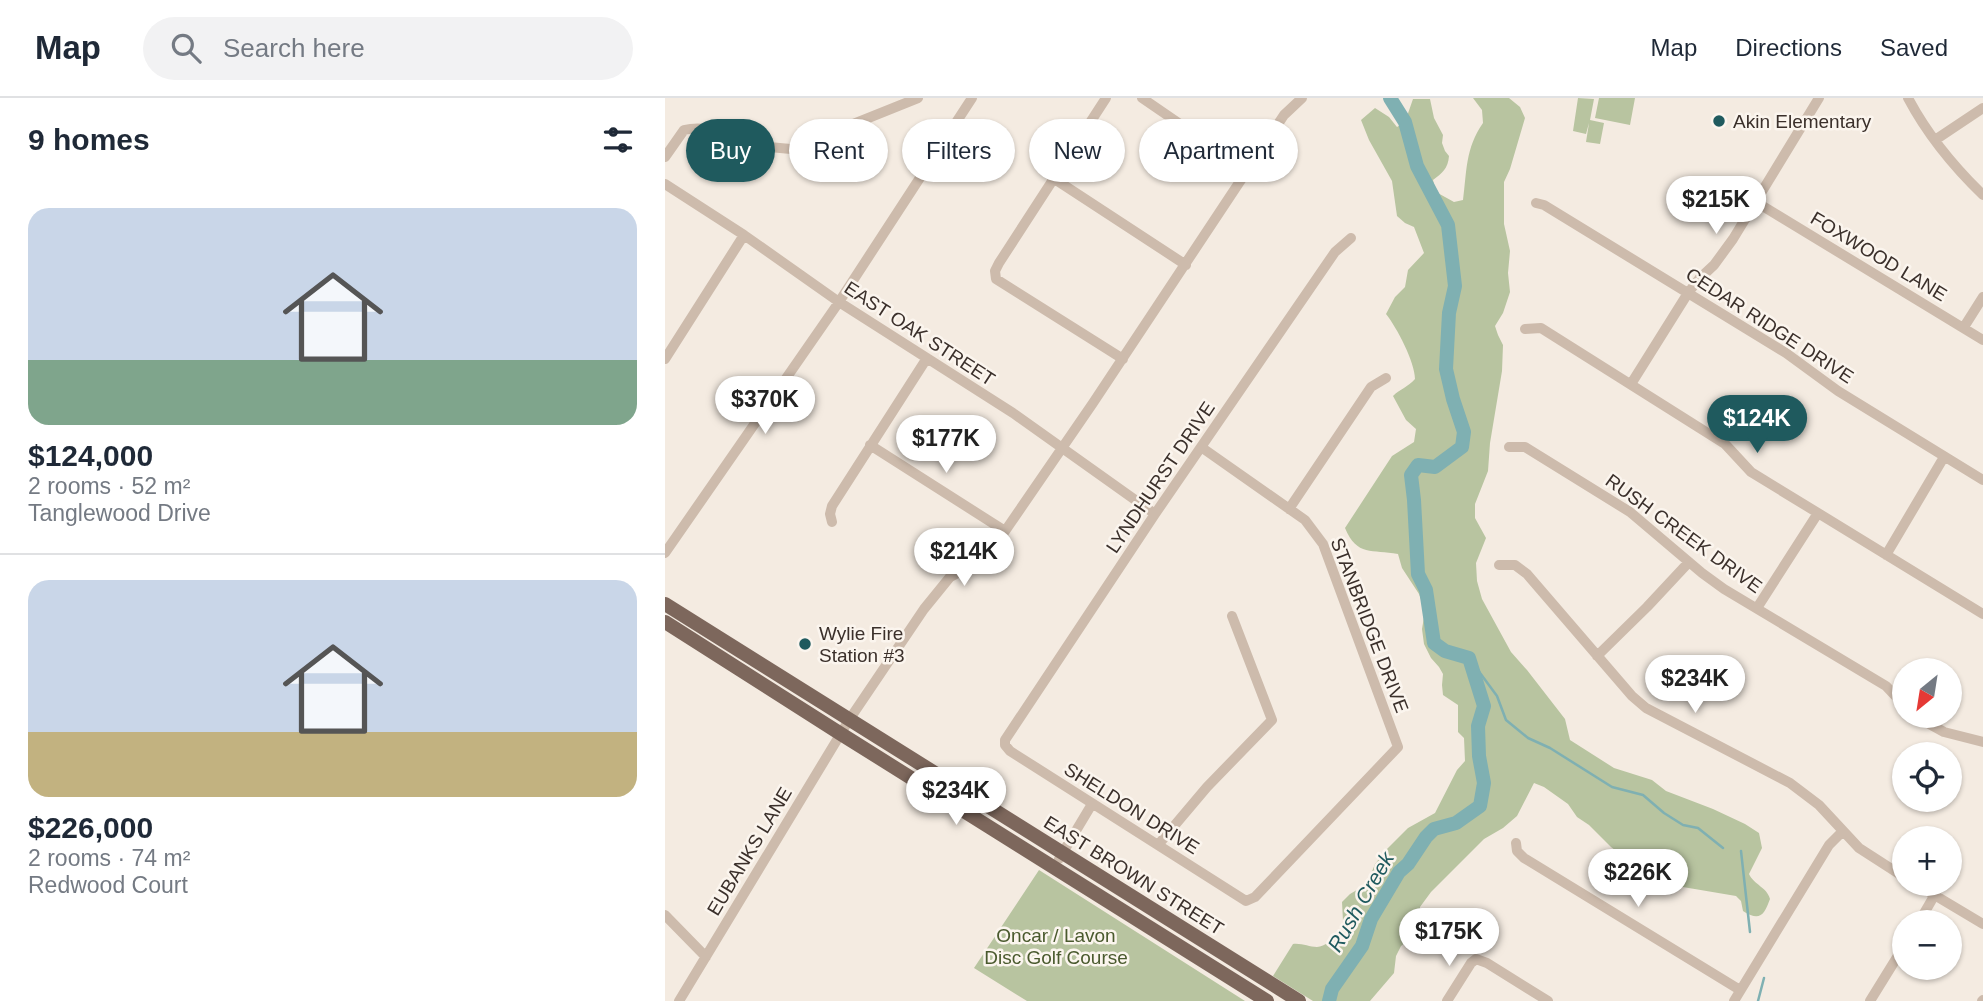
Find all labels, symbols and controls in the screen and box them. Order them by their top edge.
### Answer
search box [143,17,633,80]
text: Map [35,29,101,66]
icon: search [167,29,205,67]
text: Search here [223,33,365,63]
text: Map [1651,34,1697,61]
text: Directions [1735,34,1842,61]
text: Saved [1880,34,1948,61]
place label: Akin Elementary [1733,111,1872,132]
marker: Akin Elementary [1711,113,1727,129]
chip: Buy [686,119,775,182]
chip: Rent [789,119,888,182]
chip: Filters [902,119,1015,182]
chip: New [1029,119,1125,182]
chip: Apartment [1139,119,1298,182]
icon: filters [599,121,637,159]
text: 9 homes [28,123,150,156]
pin: $215K [1667,176,1765,236]
text: $215K [1682,186,1750,212]
street label: FOXWOOD LANE [1807,207,1951,305]
icon: home [270,254,396,380]
street label: CEDAR RIDGE DRIVE [1682,263,1857,387]
street label: EAST OAK STREET [841,277,999,390]
pin: $370K [716,376,814,436]
text: $370K [731,386,799,412]
pin: $124K [1708,396,1806,455]
street label: LYNDHURST DRIVE [1102,398,1219,557]
text: $124K [1723,405,1791,431]
pin: $177K [897,416,995,475]
text: $177K [912,425,980,451]
text: $124,000 [28,439,153,472]
street label: RUSH CREEK DRIVE [1602,470,1766,597]
text: 2 rooms · 52 m² [28,473,190,499]
text: Tanglewood Drive [28,500,211,526]
pin: $214K [915,528,1013,588]
street label: STANBRIDGE DRIVE [1326,535,1413,716]
text: $214K [930,538,998,564]
place label: Wylie Fire Station #3 [819,623,905,666]
icon: home [270,626,396,752]
marker: Wylie Fire Station #3 [797,636,813,652]
pin: $234K [1646,656,1744,715]
north arrow [1892,658,1962,728]
map controls [1892,658,1962,980]
text: $234K [1661,665,1729,691]
button: locate [1892,742,1962,812]
street label: SHELDON DRIVE [1060,758,1203,858]
pin: $234K [907,768,1005,827]
text: $234K [922,777,990,803]
street label: EUBANKS LANE [703,783,796,919]
text: $226,000 [28,811,153,844]
street label: EAST BROWN STREET [1040,812,1228,940]
button: + [1892,826,1962,896]
text: 2 rooms · 74 m² [28,845,190,871]
water label: Rush Creek [1323,847,1399,956]
pin: $226K [1589,850,1687,909]
text: $226K [1604,859,1672,885]
text: Redwood Court [28,872,188,898]
pin: $175K [1400,908,1498,968]
button: − [1892,910,1962,980]
text: $175K [1415,918,1483,944]
park label: Oncar / Lavon Disc Golf Course [984,925,1128,968]

